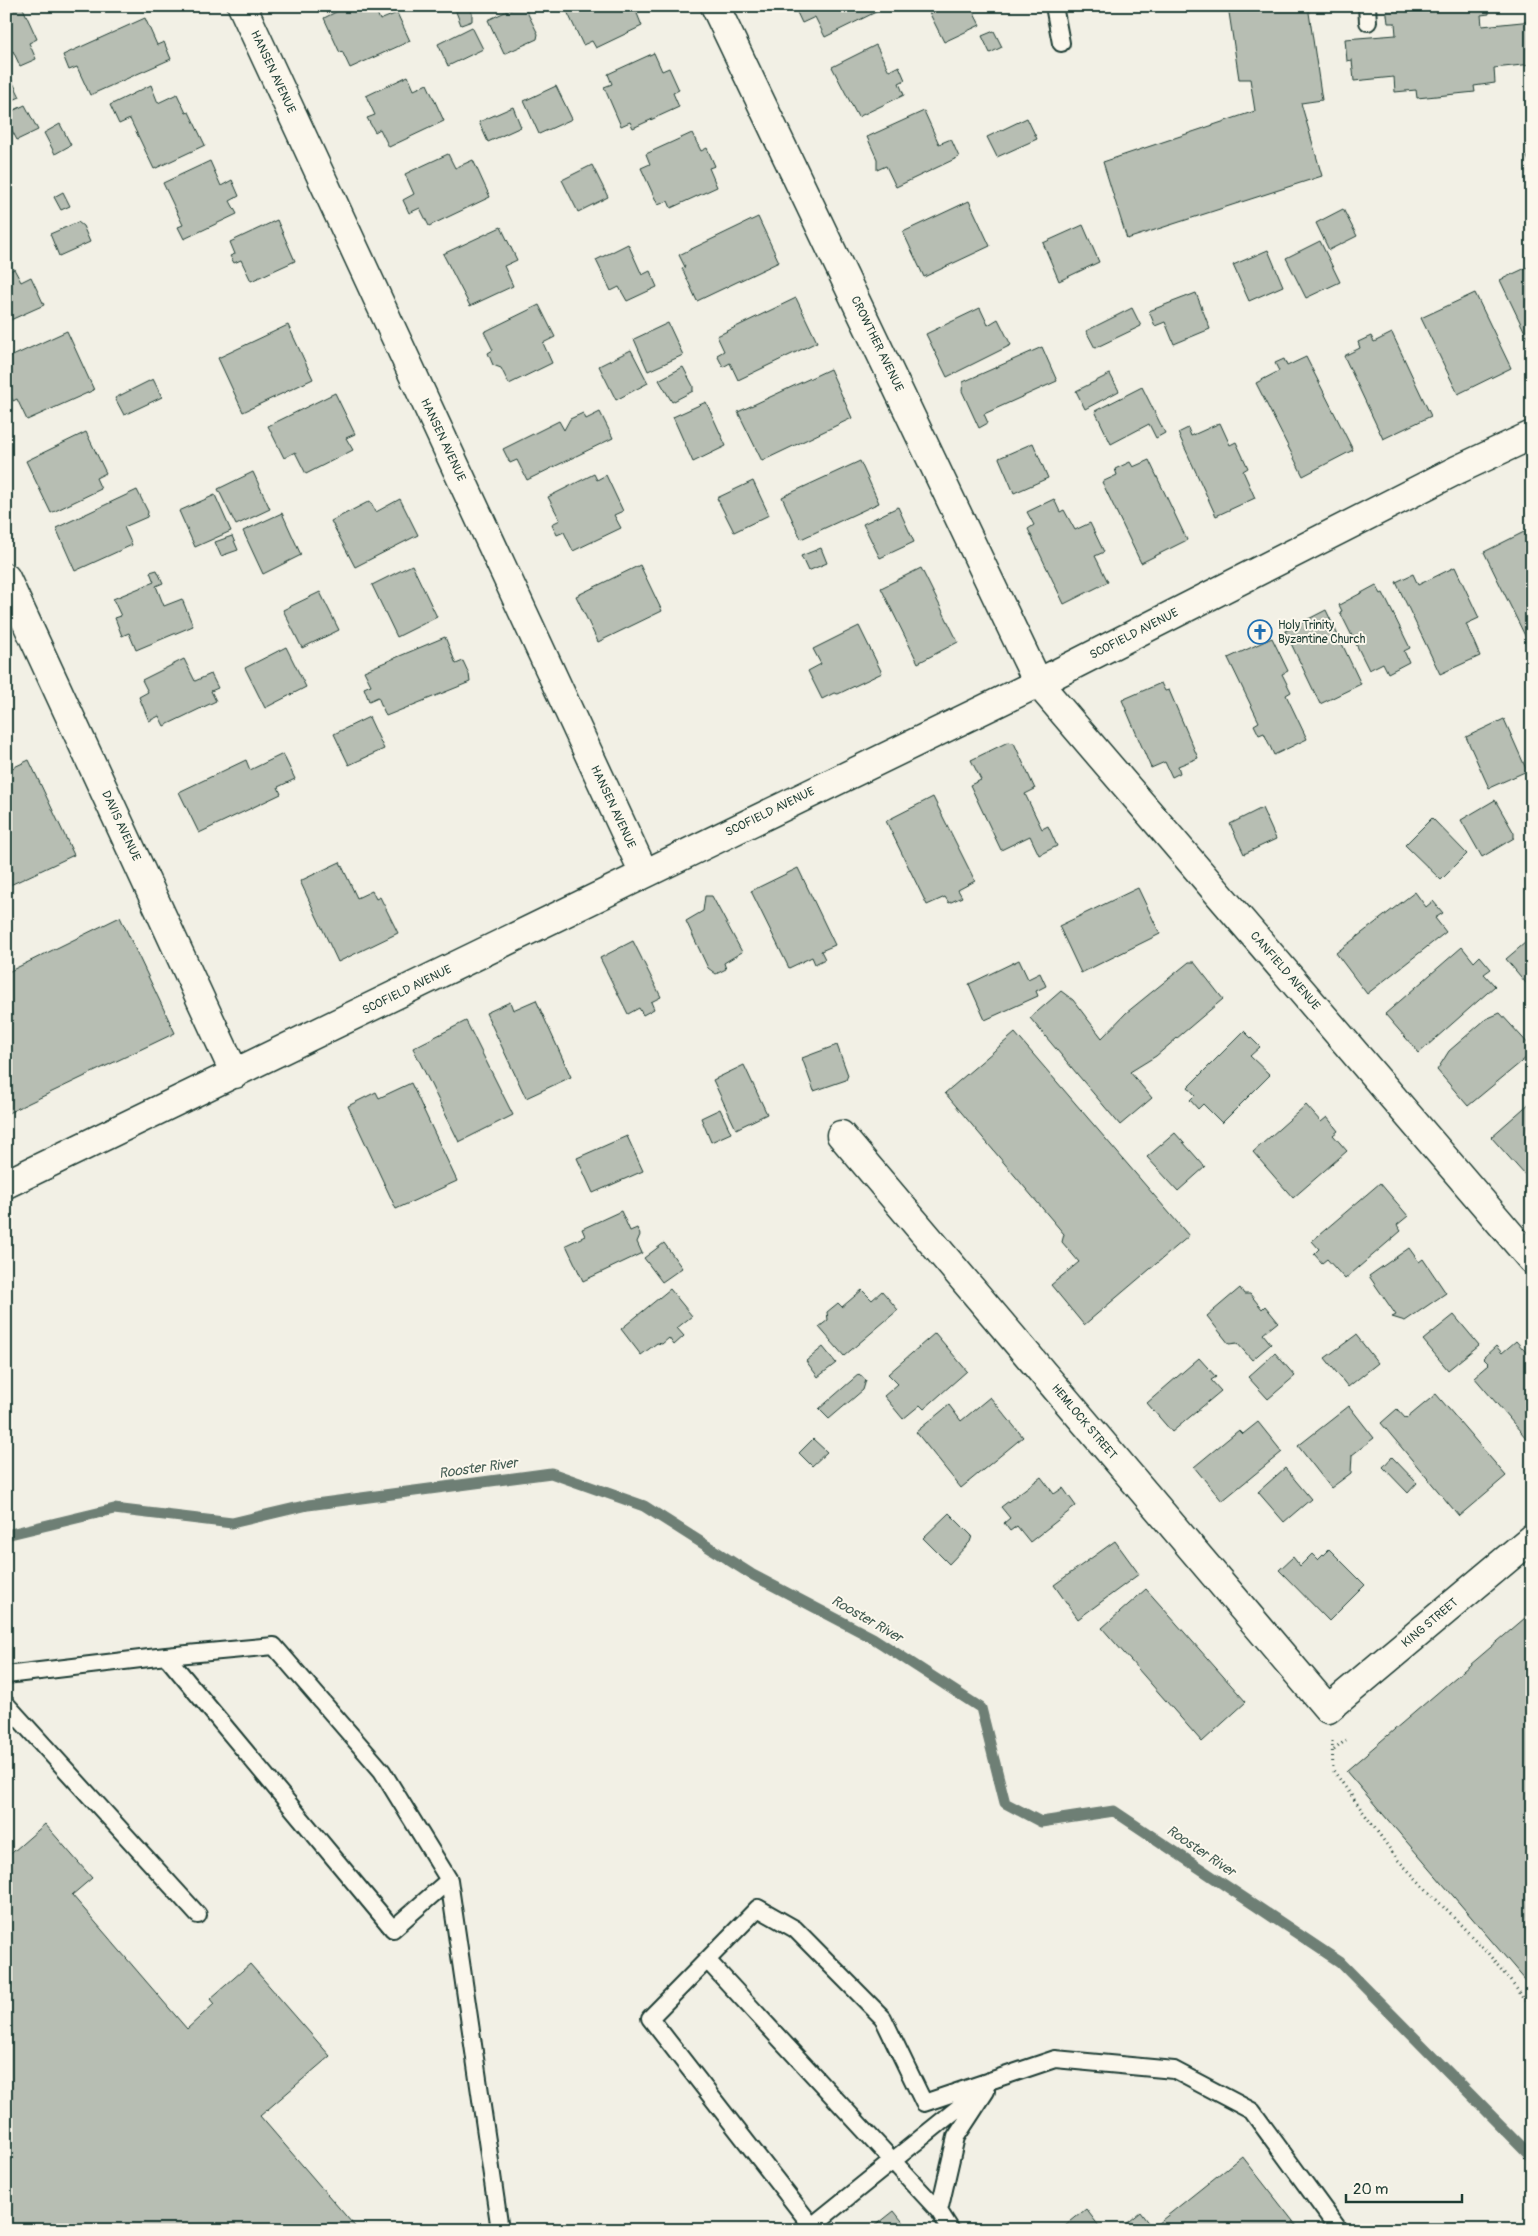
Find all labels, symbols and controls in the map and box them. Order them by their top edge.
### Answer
street label: HANSEN AVENUE [247,28,299,116]
street label: CROWTHER AVENUE [847,294,907,394]
street label: HANSEN AVENUE [417,396,469,484]
street label: SCOFIELD AVENUE [1087,605,1181,663]
place label: Holy Trinity Byzantine Church [1278,618,1366,647]
church icon: Holy Trinity Byzantine Church [1247,619,1273,645]
street label: HANSEN AVENUE [587,763,639,851]
street label: SCOFIELD AVENUE [723,784,817,840]
street label: DAVIS AVENUE [98,788,144,864]
street label: CANFIELD AVENUE [1247,929,1323,1013]
street label: SCOFIELD AVENUE [360,962,454,1018]
street label: HEMLOCK STREET [1048,1381,1120,1463]
water label: Rooster River [438,1454,520,1482]
water label: Rooster River [828,1592,907,1647]
street label: KING STREET [1399,1595,1462,1651]
water label: Rooster River [1163,1822,1240,1881]
scale bar [1346,2171,1462,2203]
text: 20 m [1353,2180,1388,2199]

